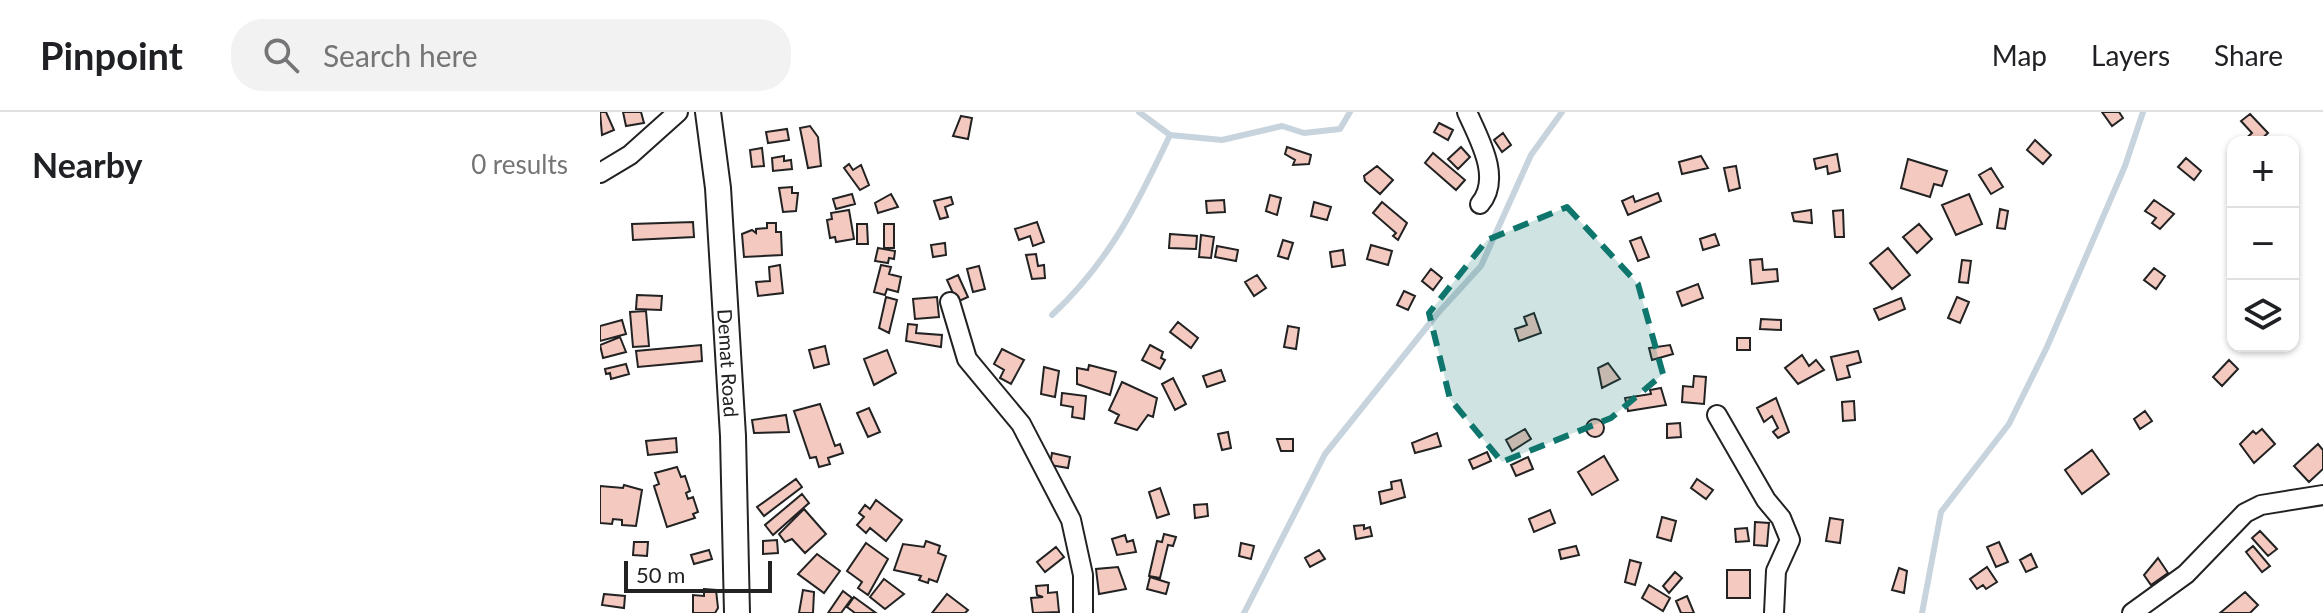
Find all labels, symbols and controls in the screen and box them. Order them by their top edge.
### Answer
search box [231,19,791,91]
text: Pinpoint [40,32,183,78]
icon: search [259,33,303,77]
text: Search here [323,37,478,73]
text: Map [1992,38,2047,72]
text: Layers [2091,38,2170,72]
text: Share [2214,38,2283,72]
map controls [2227,136,2299,352]
button: + [2227,136,2299,208]
text: Nearby [32,144,143,185]
text: 0 results [471,148,568,180]
button: − [2227,208,2299,280]
button: layers [2227,280,2299,352]
street label: Demat Road [713,308,744,418]
scale bar [624,557,772,593]
text: 50 m [636,561,685,588]

